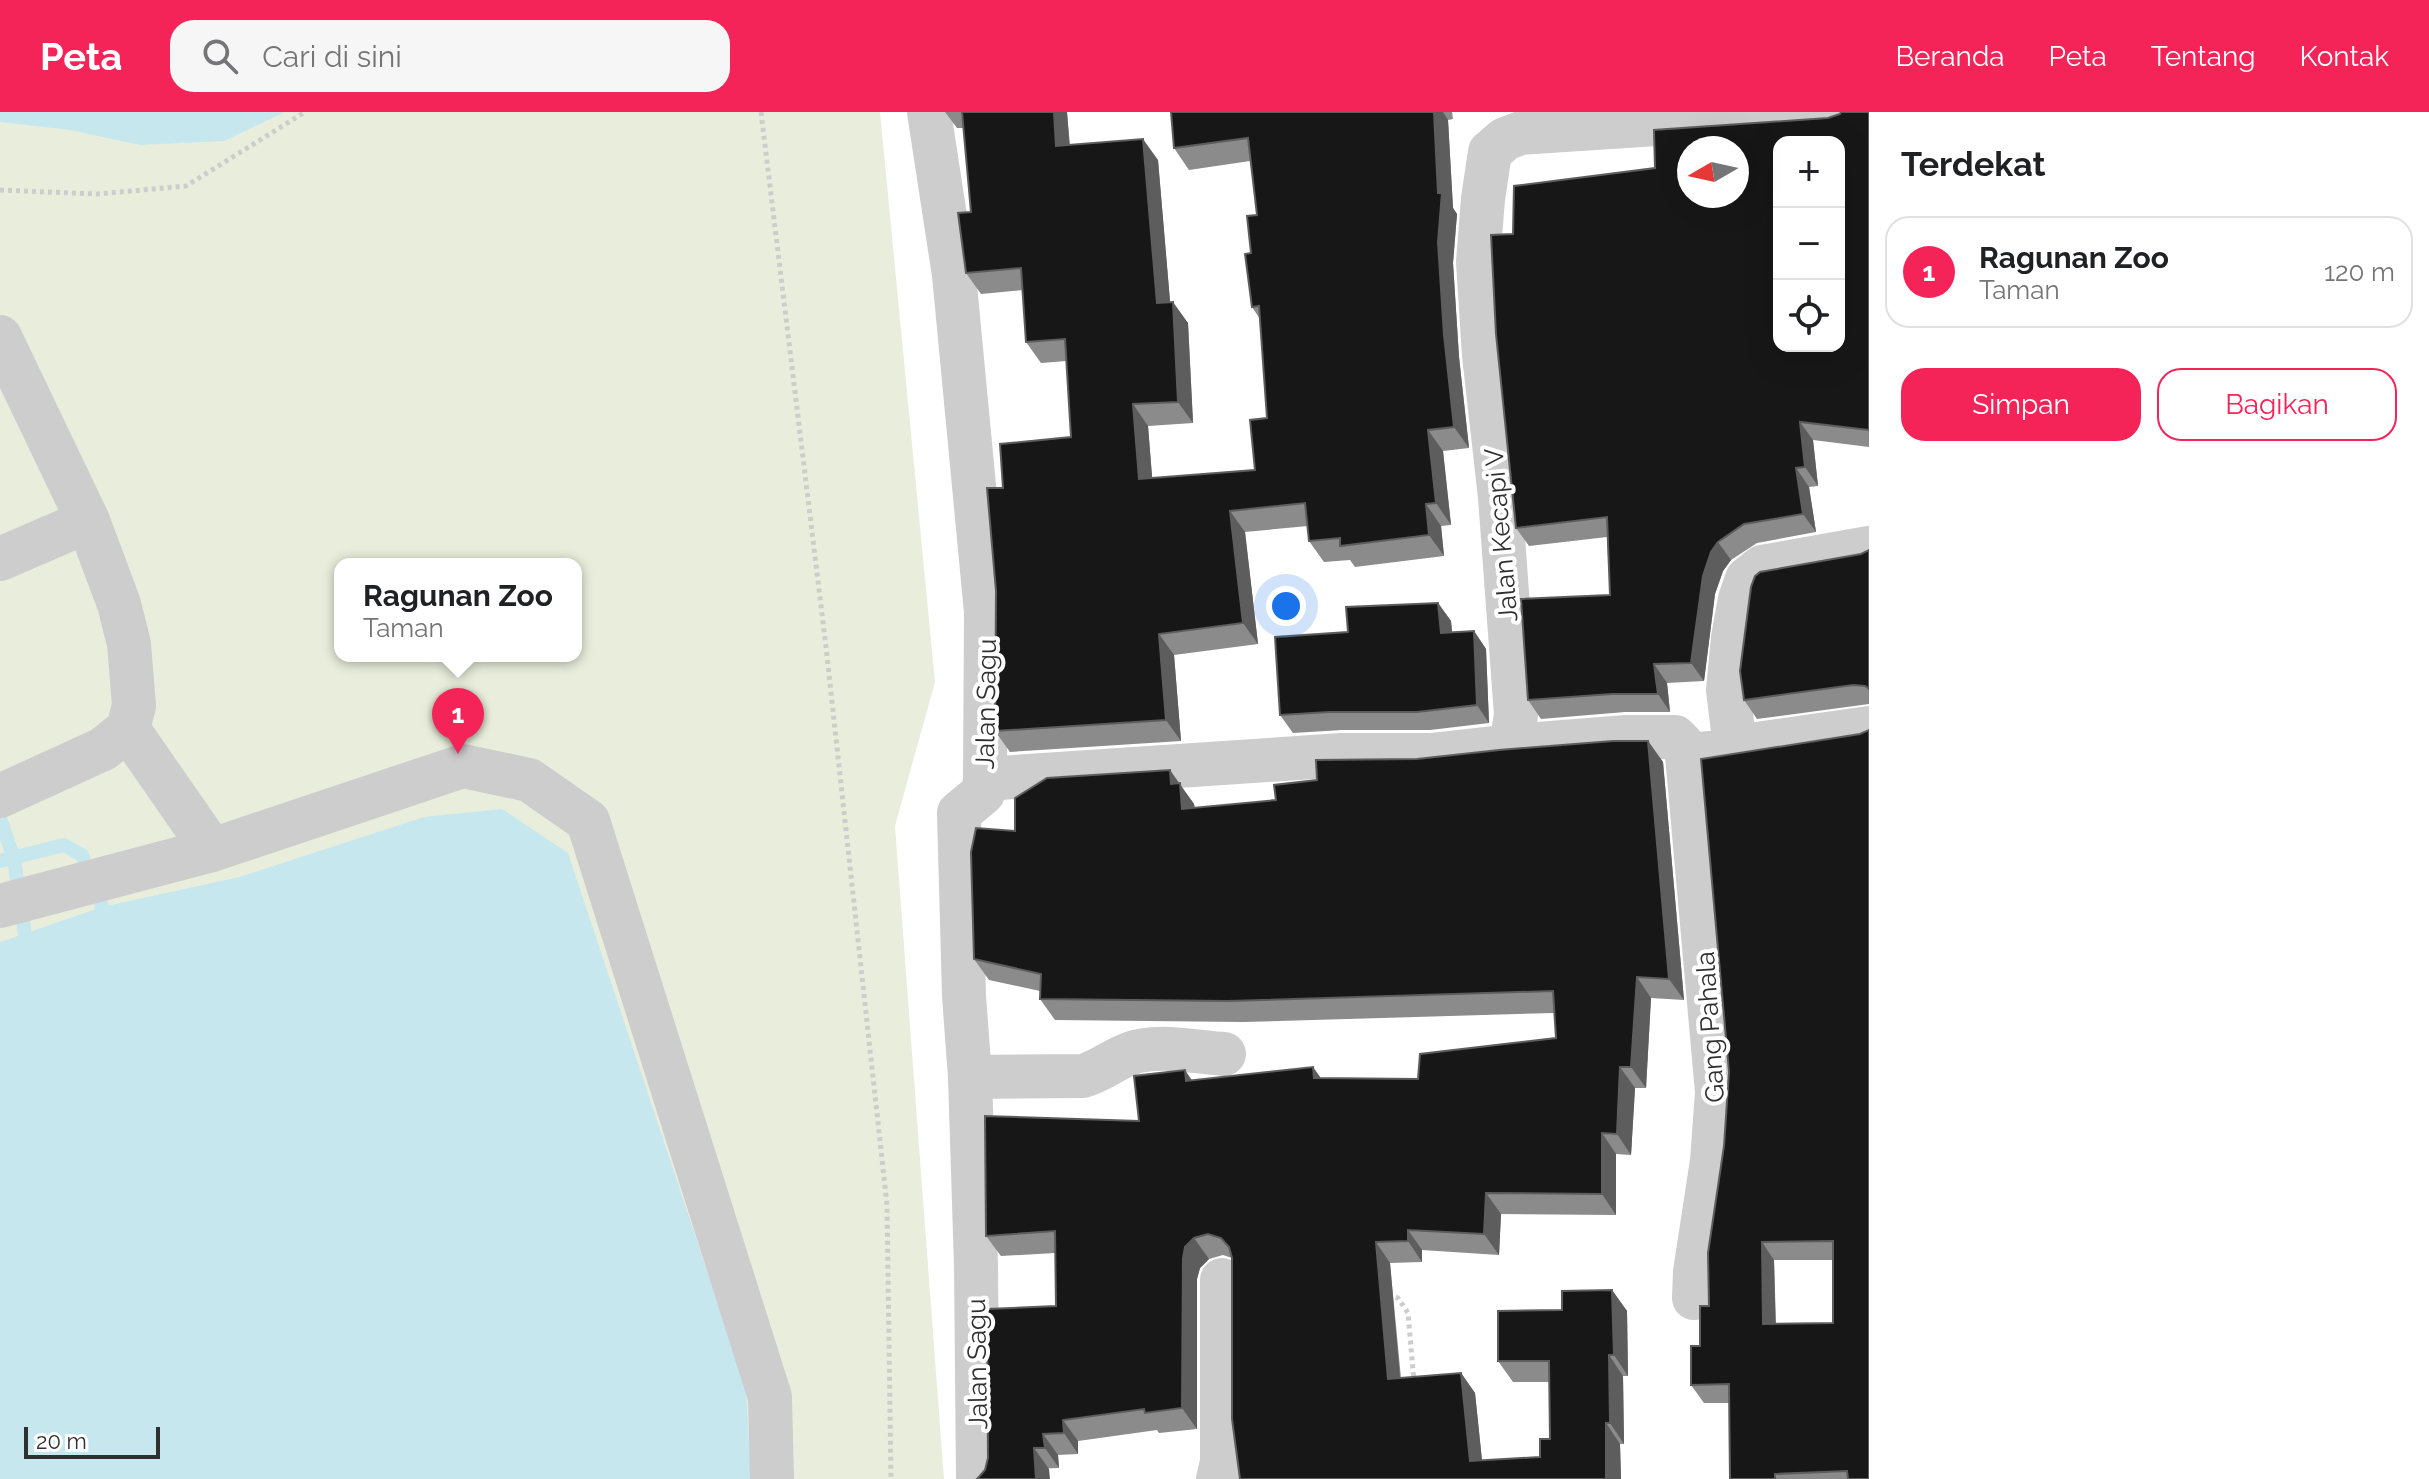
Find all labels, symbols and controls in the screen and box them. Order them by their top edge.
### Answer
search box [170,20,730,92]
text: Peta [40,34,122,79]
icon: search [198,34,242,78]
text: Cari di sini [262,39,402,74]
text: Beranda [1895,40,2005,73]
text: Peta [2049,40,2107,73]
text: Tentang [2151,40,2256,73]
text: Kontak [2300,40,2389,73]
north arrow [1677,136,1749,208]
map controls [1773,136,1845,352]
button: + [1773,136,1845,208]
text: Terdekat [1901,144,2046,184]
button: − [1773,208,1845,280]
text: Ragunan Zoo [1979,240,2169,275]
text: 1 [1923,257,1935,287]
text: 120 m [2324,257,2395,287]
text: Taman [1979,275,2060,305]
button: locate [1773,280,1845,352]
button: Simpan [1901,368,2141,441]
button: Bagikan [2157,368,2397,441]
street label: Jalan Kecapi V [1478,447,1524,623]
popup [334,558,582,662]
text: Ragunan Zoo [363,578,553,613]
your location [1266,586,1306,626]
text: Taman [363,613,444,643]
street label: Jalan Sagu [970,638,1002,770]
pin: 1 [432,688,484,754]
street label: Gang Pahala [1690,950,1730,1104]
street label: Jalan Sagu [961,1298,993,1430]
scale bar [24,1423,160,1459]
text: 20 m [36,1428,87,1454]

